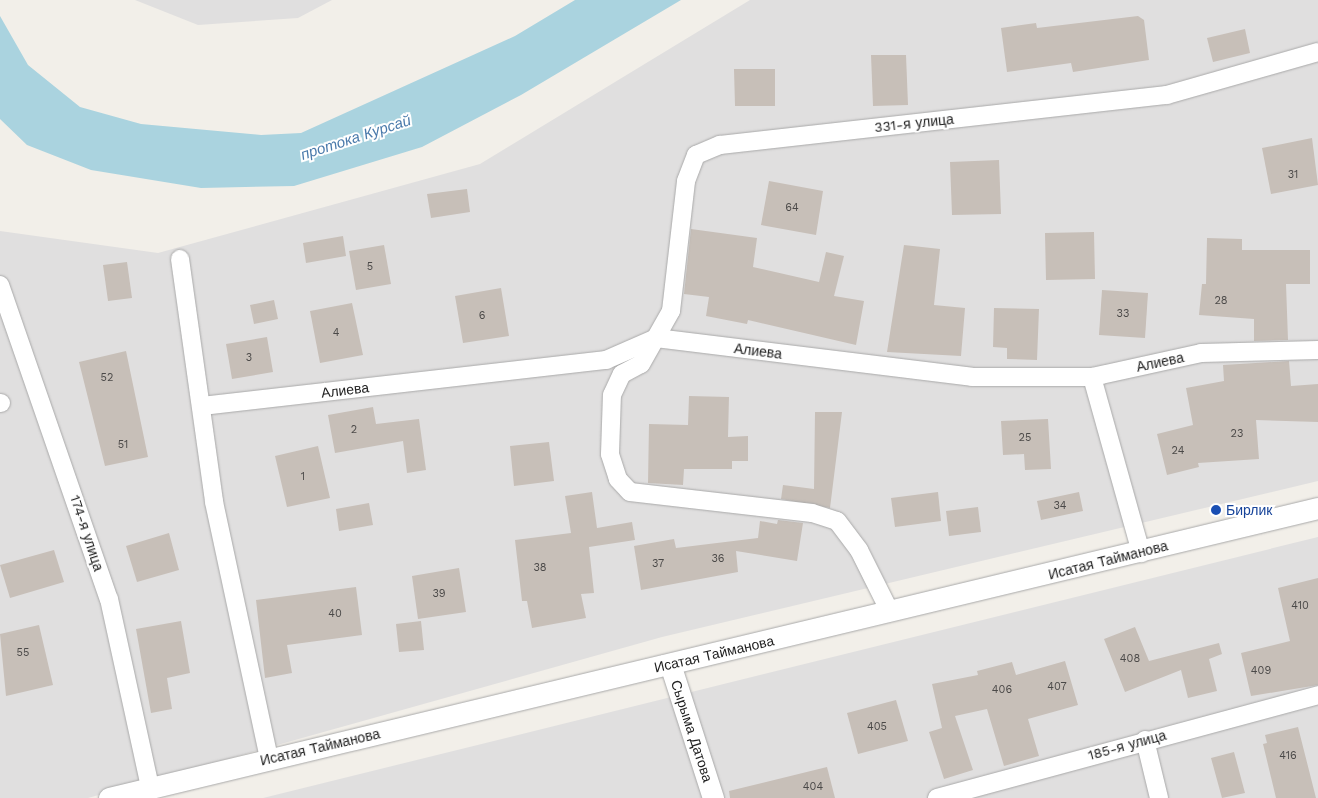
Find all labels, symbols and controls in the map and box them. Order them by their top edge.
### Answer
street label: 331-я улица [873,110,955,136]
water label: протока Курсай [299,112,413,164]
house number: 31 [1288,168,1298,182]
house number: 64 [785,201,799,215]
house number: 5 [367,260,373,274]
house number: 28 [1214,294,1228,308]
house number: 33 [1117,307,1129,321]
house number: 6 [479,309,485,323]
house number: 4 [333,326,339,340]
street label: Алиева [733,340,783,362]
street label: Алиева [1135,349,1185,375]
house number: 3 [246,351,252,365]
house number: 52 [101,371,113,385]
street label: Алиева [320,379,370,401]
house number: 2 [351,423,357,437]
house number: 23 [1231,427,1243,441]
house number: 25 [1019,431,1031,445]
house number: 51 [118,438,128,452]
house number: 24 [1172,444,1184,458]
house number: 1 [301,470,305,484]
street label: 174-я улица [67,493,107,573]
house number: 34 [1053,499,1067,513]
place label: Бирлик [1226,502,1272,518]
marker: Бирлик [1210,504,1222,516]
street label: Исатая Тайманова [1047,537,1169,583]
house number: 36 [711,552,725,566]
house number: 37 [652,557,664,571]
house number: 38 [533,561,547,575]
house number: 39 [432,587,446,601]
house number: 410 [1291,599,1309,613]
house number: 40 [328,607,342,621]
street label: Исатая Тайманова [652,632,776,676]
house number: 55 [17,646,29,660]
house number: 408 [1120,652,1140,666]
house number: 409 [1251,664,1271,678]
street label: Сырыма Датова [668,678,716,784]
house number: 407 [1047,680,1067,694]
house number: 406 [992,683,1012,697]
house number: 405 [867,720,887,734]
street label: Исатая Тайманова [258,725,382,769]
street label: 185-я улица [1086,727,1168,763]
house number: 416 [1279,749,1297,763]
house number: 404 [803,780,823,794]

